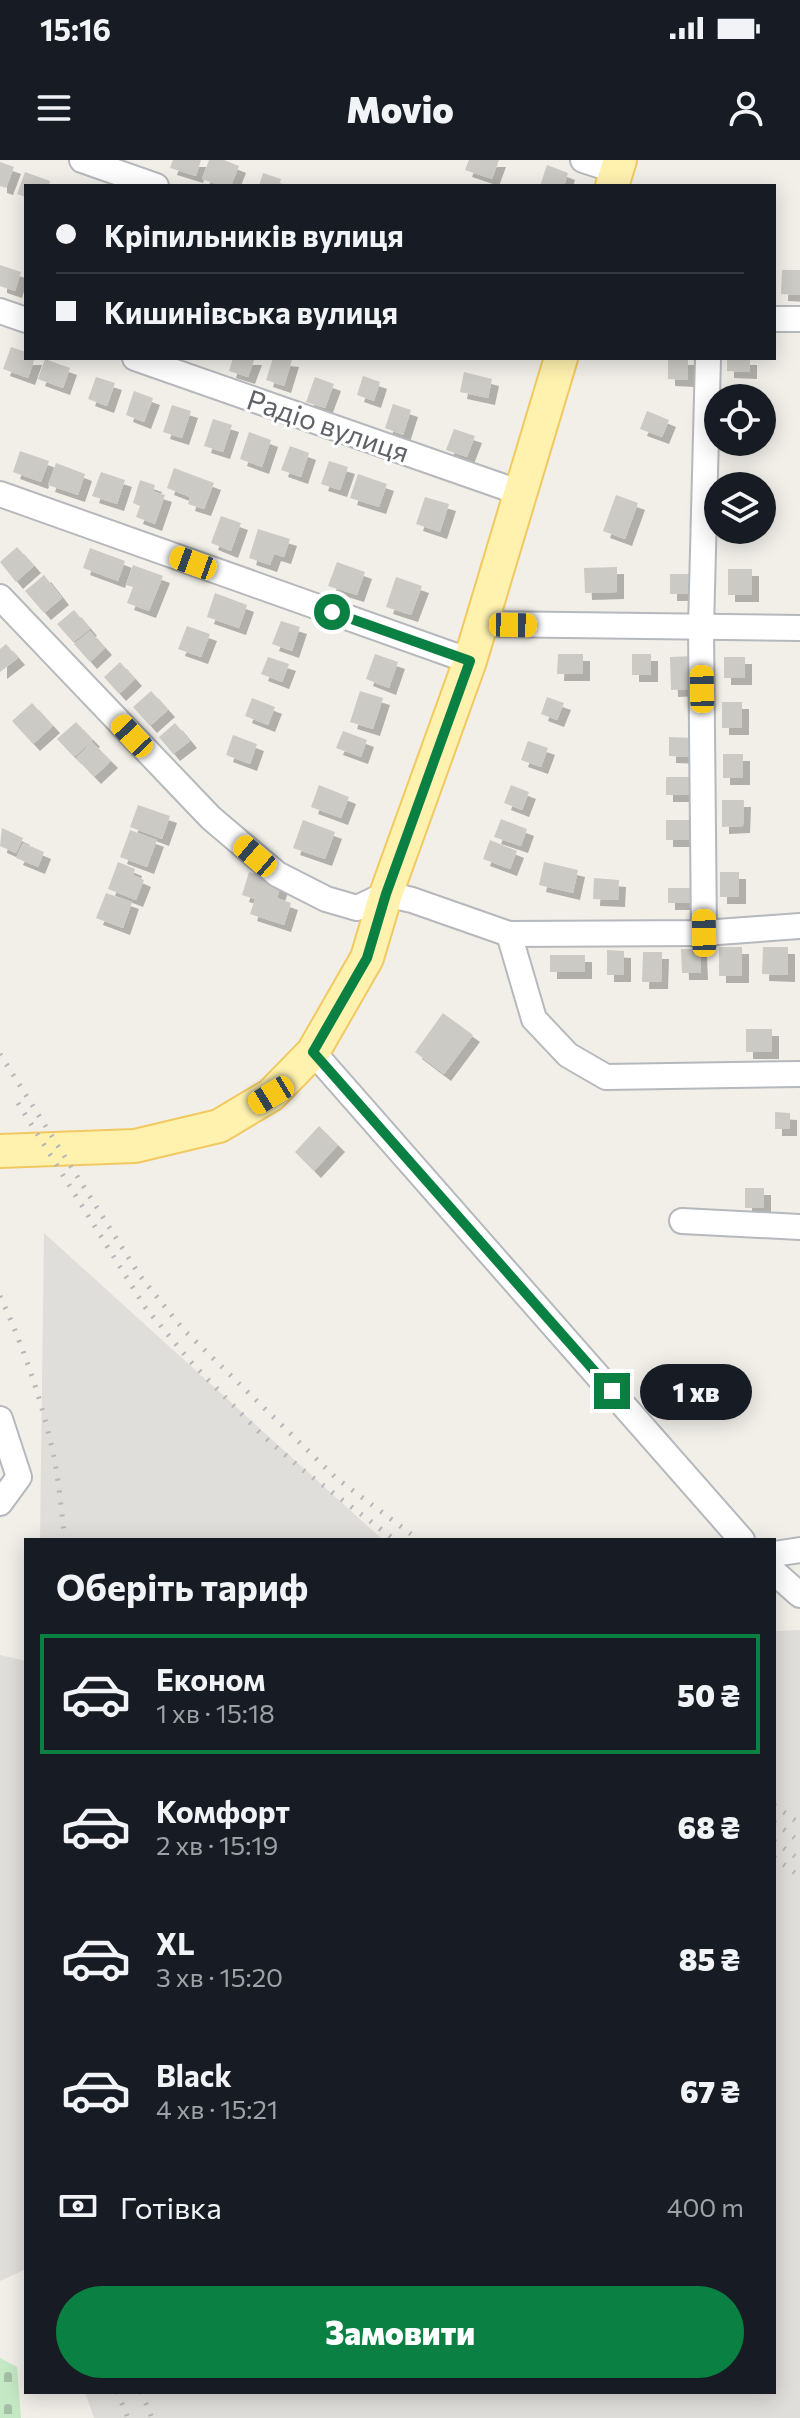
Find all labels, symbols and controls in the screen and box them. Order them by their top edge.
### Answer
text: 15:16 [40,10,111,47]
icon: menu [32,86,76,130]
text: Movio [346,86,454,130]
icon: person [724,86,768,130]
text: Кріпильників вулиця [104,216,404,253]
text: Кишинівська вулиця [104,293,398,330]
street label: Радіо вулиця [243,381,414,469]
map controls [704,384,776,544]
button: locate [704,384,776,456]
button: layers [704,472,776,544]
car [166,544,220,582]
route start [314,594,350,630]
car [489,613,537,637]
car [690,665,714,713]
car [107,710,157,762]
car [229,831,281,881]
car [692,909,716,957]
car [244,1072,298,1118]
callout: 1 хв [640,1363,752,1419]
route end [594,1373,630,1409]
text: 1 хв [673,1376,719,1407]
text: Оберіть тариф [56,1564,308,1608]
icon: car [60,1658,132,1730]
text: Економ [156,1660,265,1697]
text: 50 ₴ [677,1676,740,1713]
text: 1 хв · 15:18 [156,1697,275,1728]
icon: car [60,1790,132,1862]
text: Комфорт [156,1792,290,1829]
text: 68 ₴ [678,1808,740,1845]
text: 2 хв · 15:19 [156,1829,278,1860]
icon: car [60,1922,132,1994]
text: XL [156,1924,195,1961]
text: 85 ₴ [679,1940,740,1977]
text: 3 хв · 15:20 [156,1961,283,1992]
icon: car [60,2054,132,2126]
text: Black [156,2056,232,2093]
text: 67 ₴ [680,2072,740,2109]
text: 4 хв · 15:21 [156,2093,278,2124]
icon: cash [56,2184,100,2228]
text: Готівка [120,2188,222,2225]
text: 400 m [667,2191,744,2222]
button: Замовити [56,2286,744,2378]

